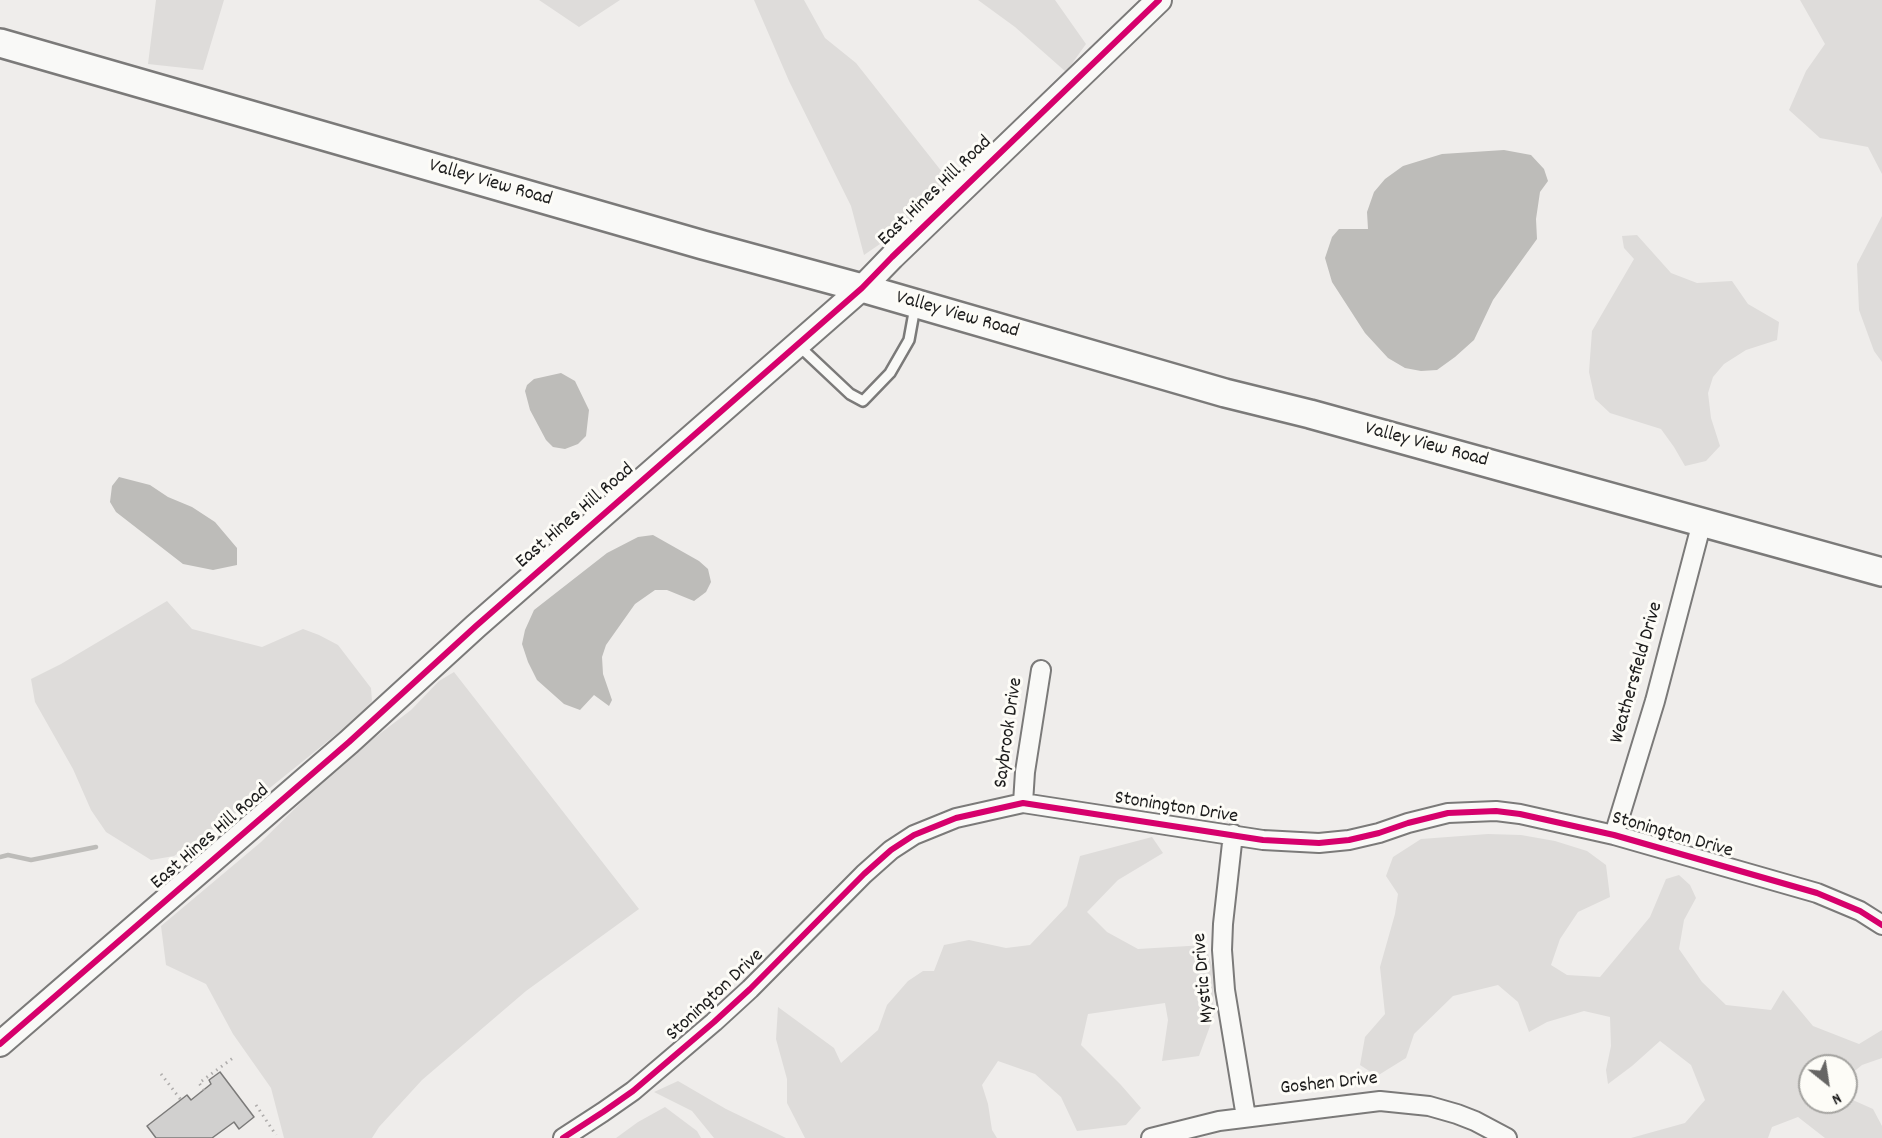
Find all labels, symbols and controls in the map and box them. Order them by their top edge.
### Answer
street label: East Hines Hill Road [874,132,998,252]
street label: Valley View Road [426,155,554,213]
street label: Valley View Road [893,287,1021,345]
street label: Valley View Road [1362,418,1490,474]
street label: East Hines Hill Road [512,459,640,575]
street label: Weathersfield Drive [1606,599,1670,747]
street label: Saybrook Drive [990,676,1030,790]
street label: East Hines Hill Road [147,780,275,896]
street label: Stonington Drive [1113,787,1239,831]
street label: Stonington Drive [1609,807,1735,865]
street label: Mystic Drive [1189,932,1221,1024]
street label: Stonington Drive [662,945,770,1047]
north arrow [1798,1054,1858,1114]
street label: Goshen Drive [1279,1068,1379,1102]
text: N [1827,1086,1845,1110]

